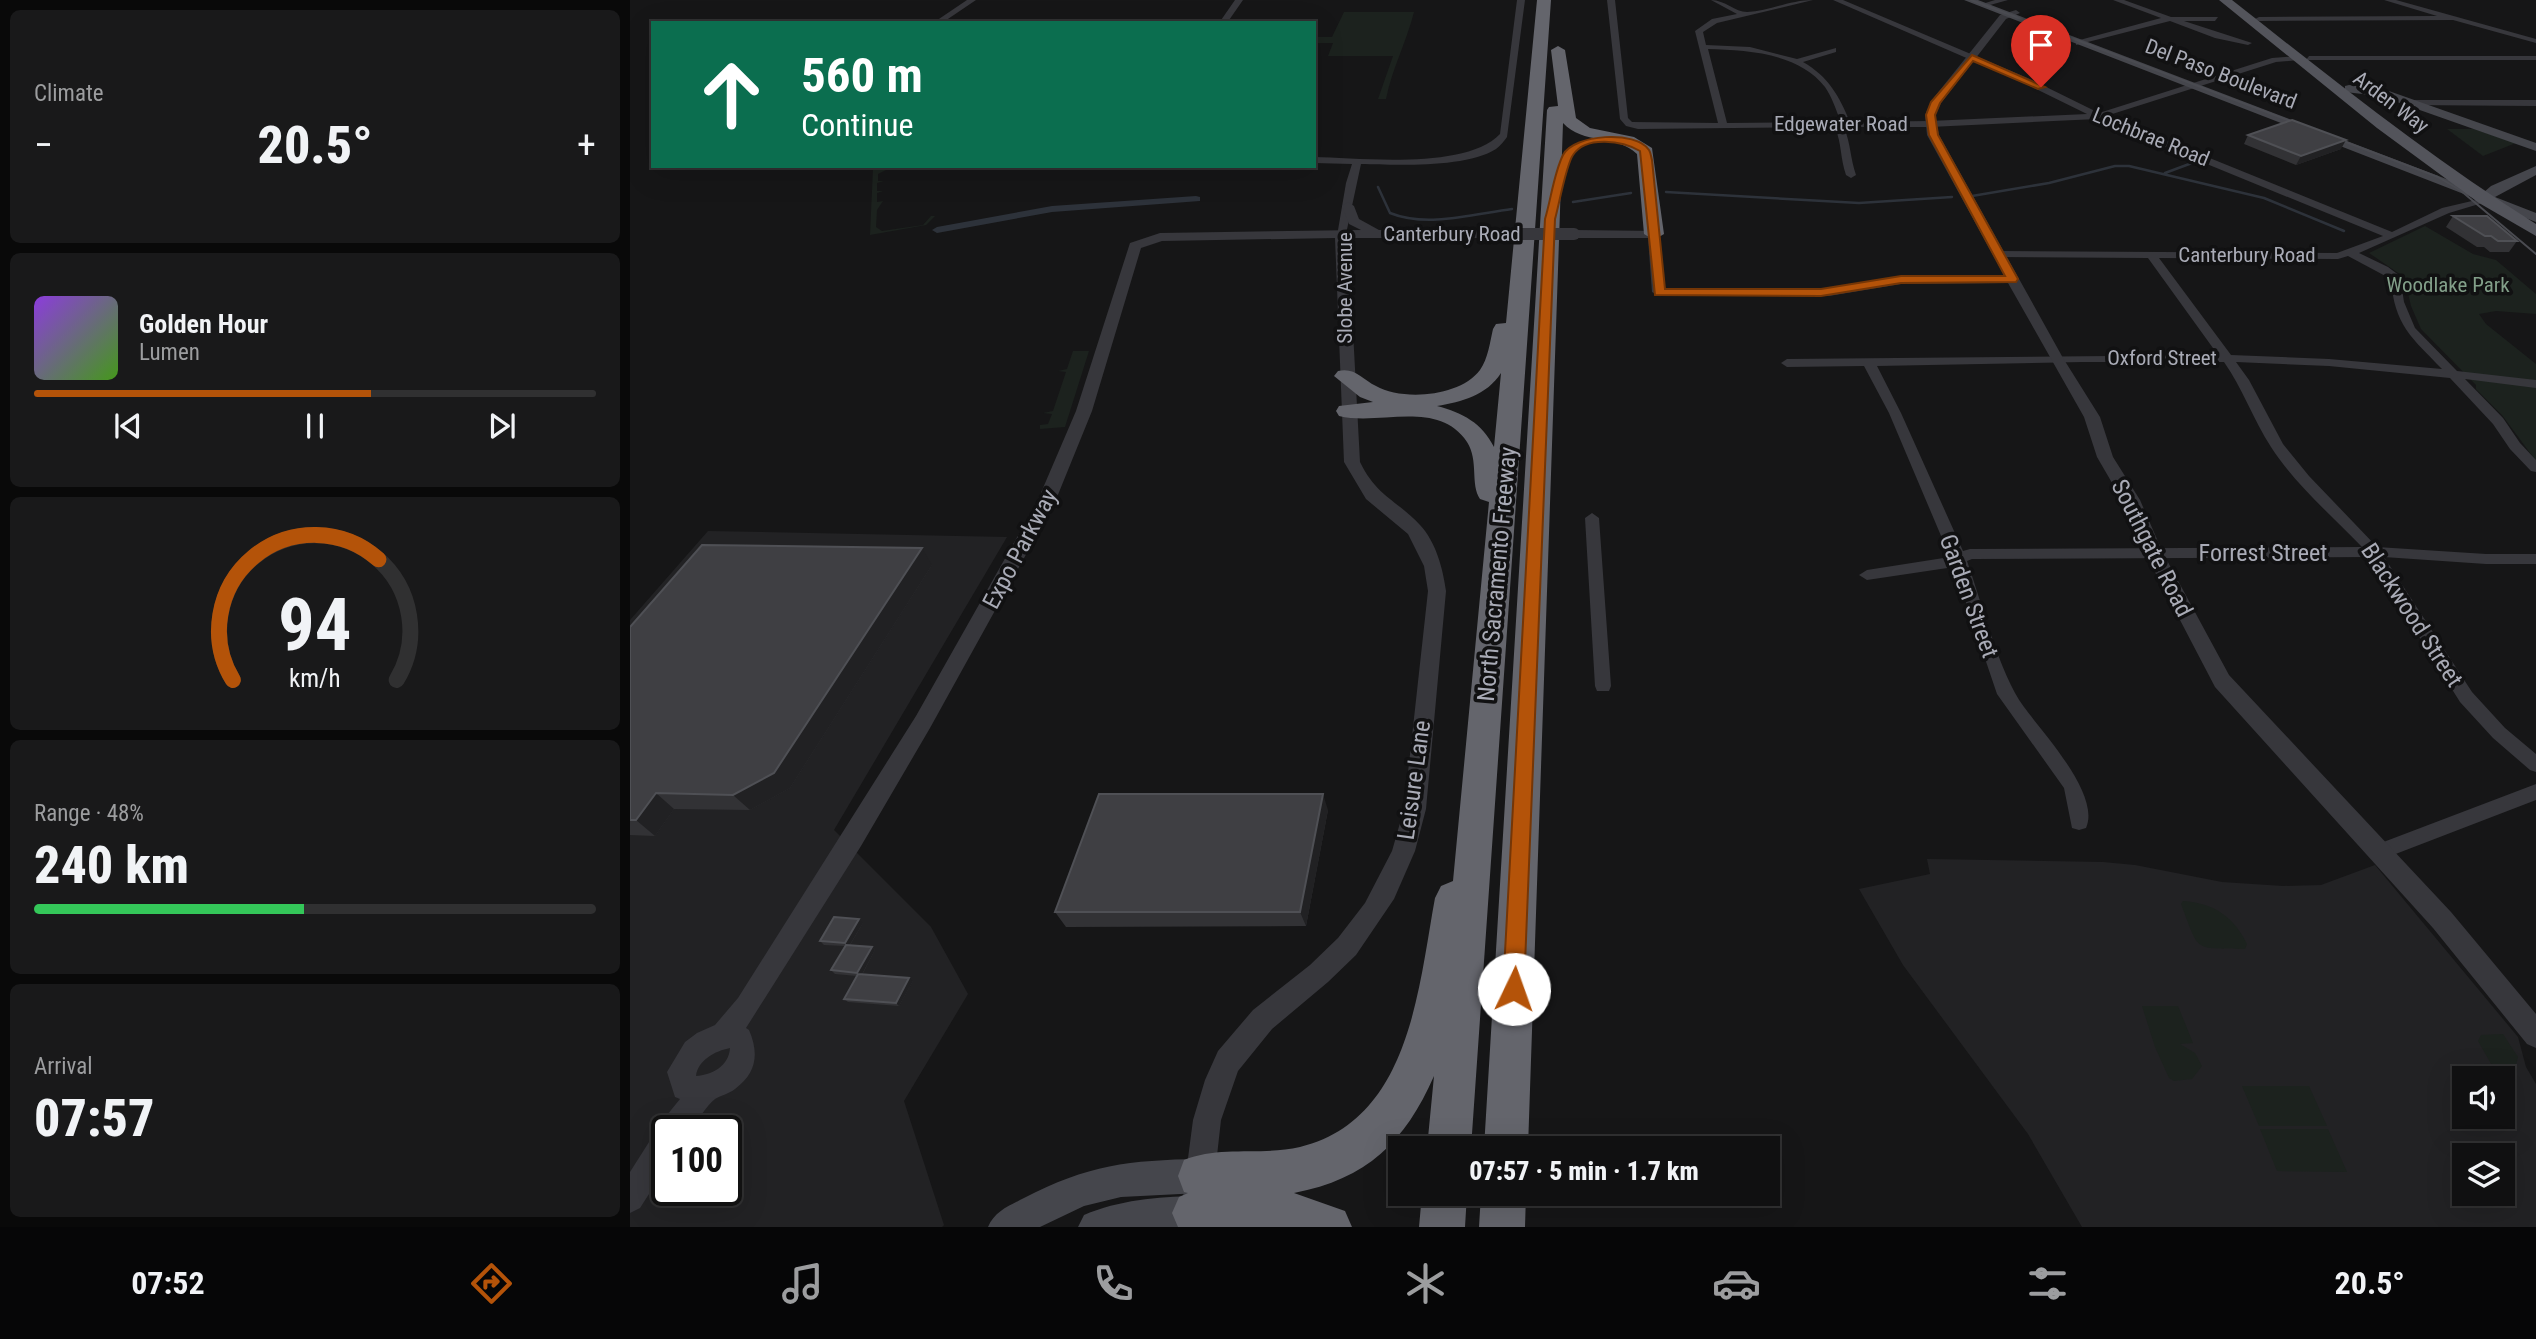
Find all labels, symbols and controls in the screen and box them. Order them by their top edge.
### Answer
pin [2011,15,2071,87]
icon: arrive [2022,26,2060,64]
street label: Del Paso Boulevard [2142,34,2300,114]
text: 560 m [801,47,923,104]
icon: ahead [686,49,777,140]
street label: Arden Way [2349,66,2434,138]
text: Climate [34,80,104,107]
street label: Lochbrae Road [2089,103,2213,171]
text: Continue [801,106,913,144]
street label: Edgewater Road [1774,112,1908,136]
text: 20.5° [257,115,373,176]
text: − [34,123,53,167]
text: + [577,123,596,167]
street label: Canterbury Road [1383,222,1521,246]
street label: Slobe Avenue [1333,232,1357,344]
street label: Canterbury Road [2178,243,2316,267]
park label: Woodlake Park [2386,273,2510,297]
text: Golden Hour [139,309,268,339]
text: Lumen [139,339,200,366]
street label: Oxford Street [2107,346,2217,370]
icon: previous [109,407,147,445]
icon: pause [296,407,334,445]
icon: next [483,407,521,445]
street label: North Sacramento Freeway [1472,446,1522,702]
street label: Southgate Road [2105,475,2199,621]
street label: Expo Parkway [977,484,1063,614]
street label: Garden Street [1934,530,2004,662]
street label: Blackwood Street [2355,538,2469,692]
street label: Forrest Street [2199,539,2327,567]
text: 94 [278,582,352,668]
text: km/h [289,663,341,692]
street label: Leisure Lane [1392,718,1436,842]
text: Range · 48% [34,800,144,827]
text: 240 km [34,835,189,896]
position arrow [1477,952,1551,1026]
text: Arrival [34,1053,93,1080]
map controls [2452,1066,2515,1206]
button: sound [2452,1066,2515,1129]
text: 07:57 [34,1088,154,1149]
speed limit sign: 100 [651,1115,742,1206]
button: layers [2452,1143,2515,1206]
text: 07:57 · 5 min · 1.7 km [1469,1156,1699,1186]
icon: directions [467,1259,516,1308]
icon: music [778,1259,827,1308]
icon: phone [1089,1259,1138,1308]
icon: climate [1401,1259,1450,1308]
icon: car [1712,1259,1761,1308]
icon: filters [2023,1259,2072,1308]
text: 07:52 [131,1264,205,1302]
text: 20.5° [2335,1264,2405,1302]

